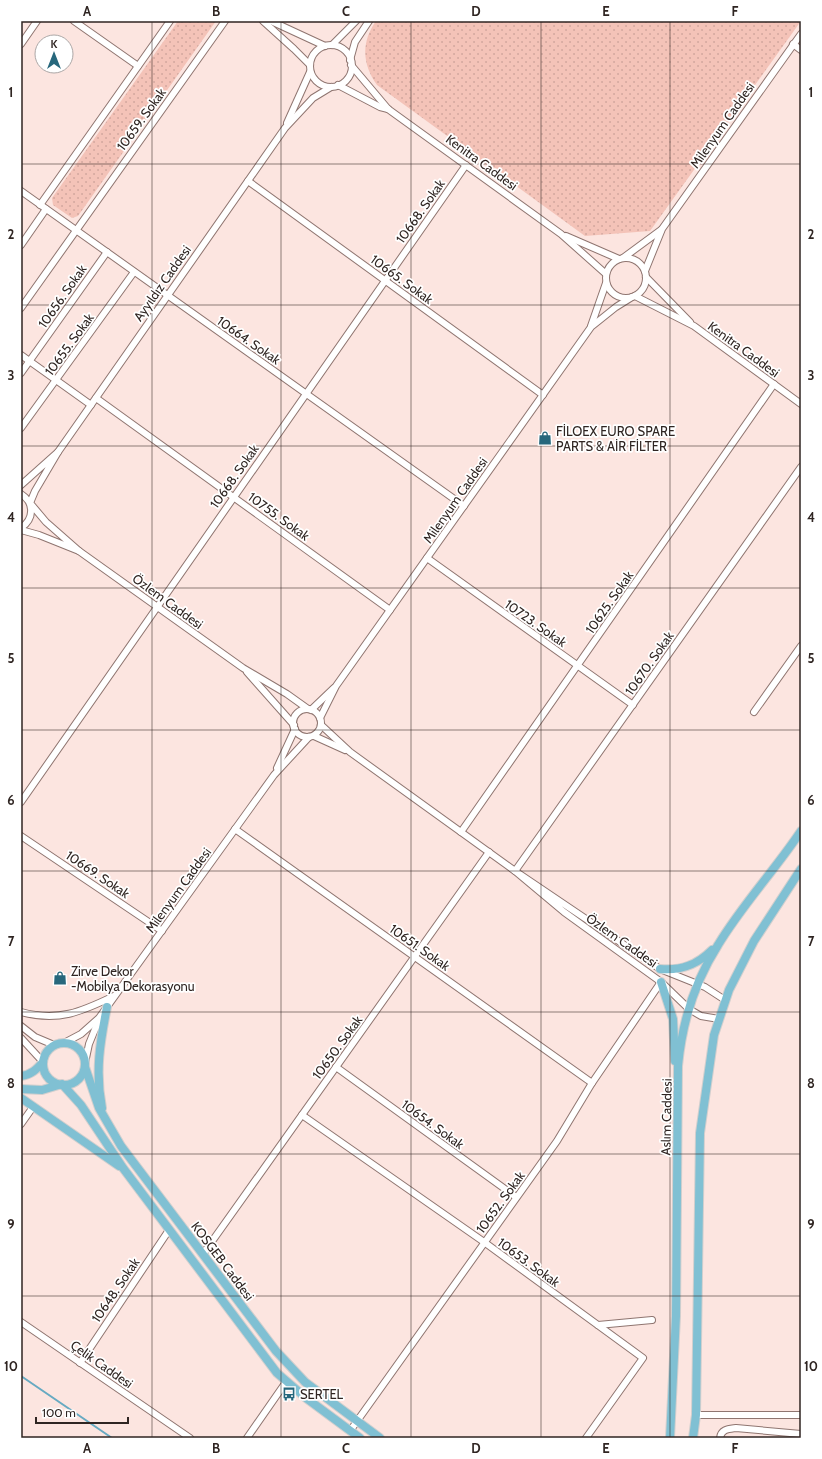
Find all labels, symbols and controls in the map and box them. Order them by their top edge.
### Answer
text: A [83,3,92,19]
text: B [212,3,220,19]
text: C [342,3,350,19]
text: D [471,3,481,19]
text: E [602,3,610,19]
text: F [732,3,739,19]
north arrow [34,34,74,74]
text: K [51,37,58,51]
street label: Milenyum Caddesi [686,79,758,171]
text: 1 [9,84,13,100]
text: 1 [809,84,813,100]
street label: 10659. Sokak [113,85,169,153]
street label: Kenitra Caddesi [443,131,521,193]
street label: 10668. Sokak [392,176,448,246]
text: 2 [8,226,15,242]
text: 2 [808,226,815,242]
street label: Ayyıldız Caddesi [130,242,194,324]
street label: 10665. Sokak [368,251,436,307]
street label: 10656. Sokak [34,261,90,331]
street label: 10655. Sokak [41,310,97,378]
street label: 10664. Sokak [214,312,284,368]
street label: Kenitra Caddesi [705,318,783,380]
text: 3 [7,367,15,383]
text: 3 [807,367,815,383]
place label: FİLOEX EURO SPARE PARTS & AİR FİLTER [556,423,675,454]
shop icon: FİLOEX EURO SPARE PARTS & AİR FİLTER [537,430,553,446]
street label: 10668. Sokak [206,441,262,511]
street label: Milenyum Caddesi [419,454,491,546]
street label: 10755. Sokak [245,488,313,544]
text: 4 [7,509,15,525]
text: 4 [807,509,815,525]
street label: 10625. Sokak [582,567,637,636]
street label: Özlem Caddesi [130,570,206,632]
street label: 10723. Sokak [502,596,570,650]
street label: 10670. Sokak [621,628,677,698]
text: 5 [8,650,15,666]
text: 5 [808,650,815,666]
text: 6 [7,792,15,808]
text: 6 [807,792,815,808]
street label: Milenyum Caddesi [142,844,214,936]
street label: 10669. Sokak [63,847,133,901]
street label: Özlem Caddesi [583,909,661,971]
street label: 10651. Sokak [387,920,453,974]
text: 7 [8,933,15,949]
text: 7 [808,933,815,949]
place label: Zirve Dekor -Mobilya Dekorasyonu [71,963,195,994]
shop icon: Zirve Dekor -Mobilya Dekorasyonu [52,970,68,986]
street label: 10650. Sokak [309,1012,366,1082]
text: 8 [7,1075,15,1091]
text: 8 [807,1075,815,1091]
street label: Aslım Caddesi [657,1078,675,1156]
street label: 10654. Sokak [399,1096,467,1152]
street label: 10652. Sokak [472,1168,528,1236]
text: 9 [7,1216,15,1232]
text: 9 [807,1216,815,1232]
street label: KOSGEB Caddesi [188,1218,258,1304]
street label: 10653. Sokak [495,1234,563,1290]
street label: 10648. Sokak [88,1255,142,1325]
street label: Çelik Caddesi [68,1337,136,1391]
text: 10 [4,1358,18,1374]
text: 10 [804,1358,818,1374]
bus stop icon: SERTEL [281,1386,297,1402]
place label: SERTEL [300,1386,344,1402]
scale bar [36,1399,128,1425]
text: 100 m [42,1405,76,1420]
text: A [83,1440,92,1456]
text: B [212,1440,220,1456]
text: C [342,1440,350,1456]
text: D [471,1440,481,1456]
text: E [602,1440,610,1456]
text: F [732,1440,739,1456]

